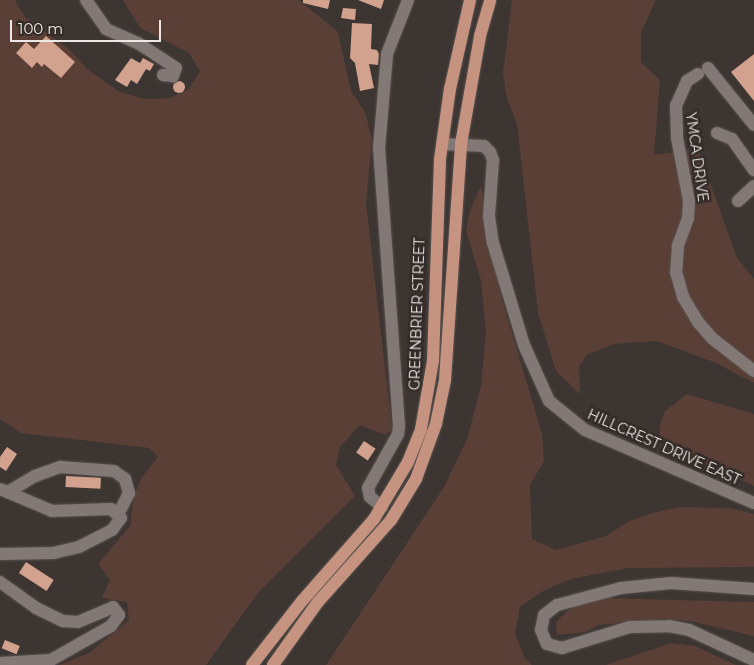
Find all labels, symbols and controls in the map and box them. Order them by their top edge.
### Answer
scale bar [12,10,164,42]
text: 100 m [18,19,63,38]
street label: YMCA DRIVE [682,111,712,203]
street label: GREENBRIER STREET [406,237,428,391]
street label: HILLCREST DRIVE EAST [585,406,743,488]

